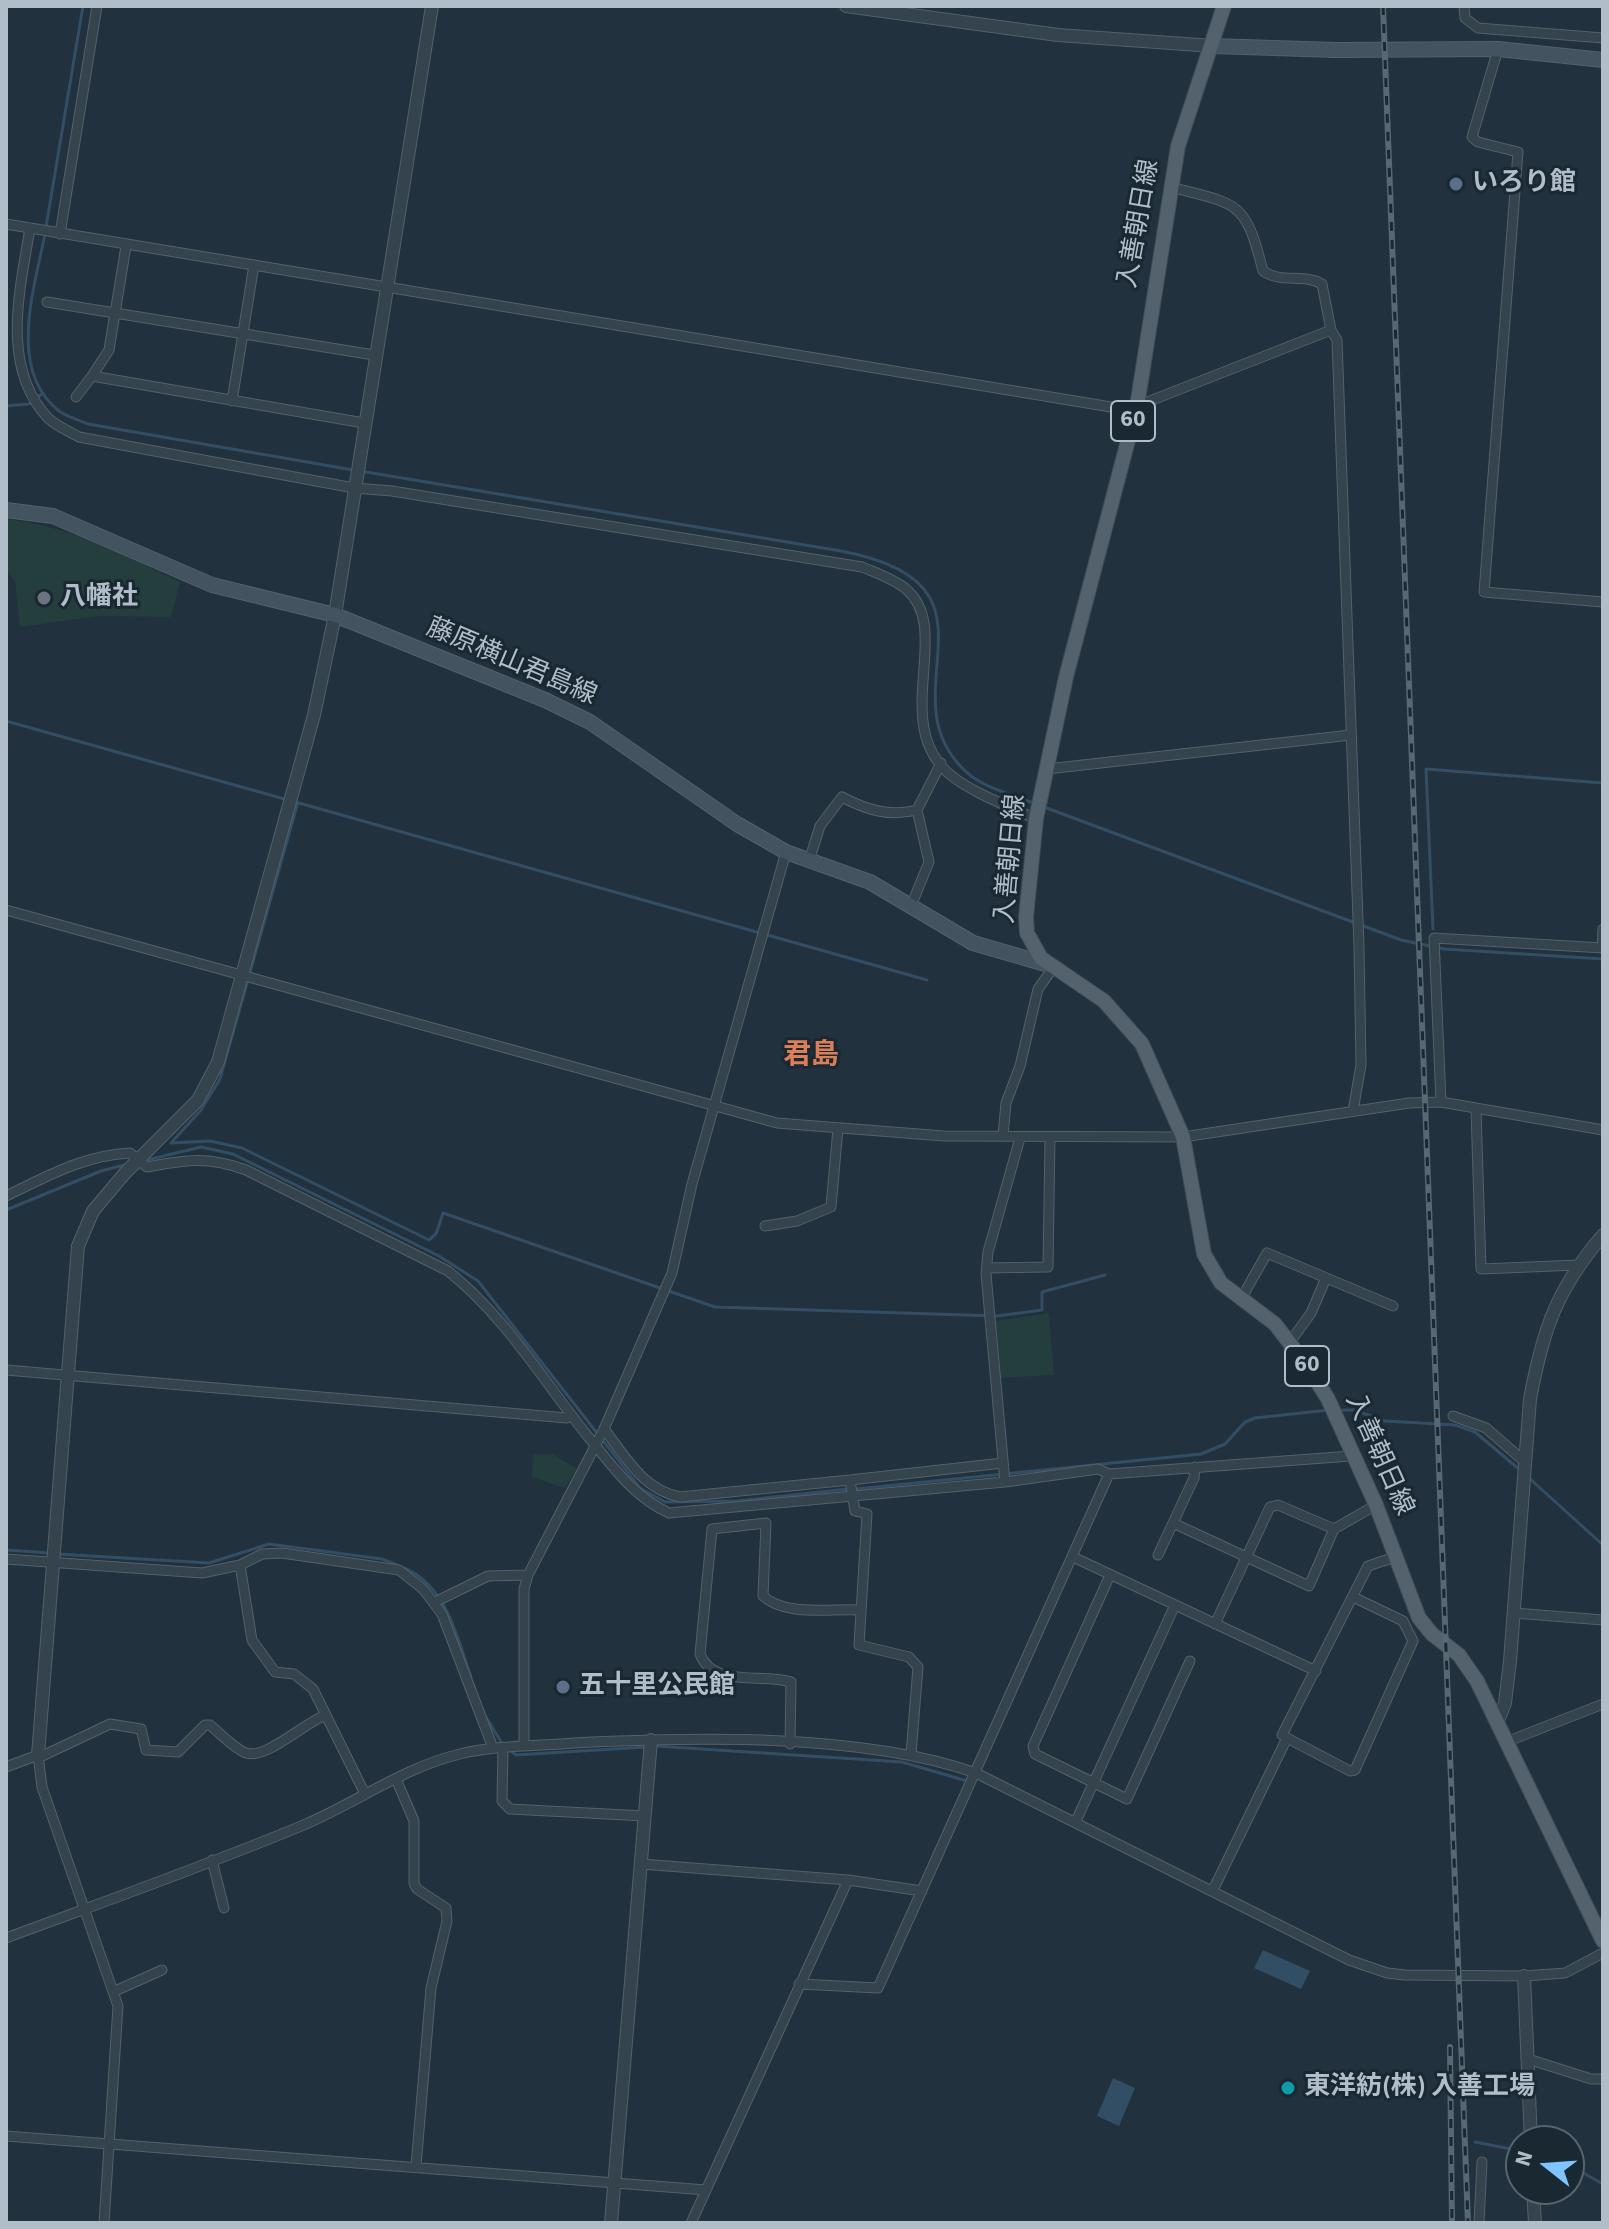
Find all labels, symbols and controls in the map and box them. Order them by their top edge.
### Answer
street label: 入善朝日線 [1113,157,1167,291]
place label: いろり館 [1472,168,1576,200]
marker: いろり館 [1447,175,1465,193]
road number: 60 [1111,401,1155,441]
place label: 八幡社 [60,582,138,614]
marker: 八幡社 [35,589,53,607]
street label: 藤原横山君島線 [421,613,601,713]
street label: 入善朝日線 [991,793,1033,925]
district label: 君島 [783,1040,839,1074]
road number: 60 [1285,1346,1329,1386]
street label: 入善朝日線 [1337,1389,1419,1521]
place label: 五十里公民館 [579,1671,735,1703]
marker: 五十里公民館 [554,1678,572,1696]
place label: 東洋紡(株) 入善工場 [1304,2072,1535,2104]
marker: 東洋紡(株) 入善工場 [1279,2079,1297,2097]
north arrow [1505,2125,1585,2205]
text: N [1507,2147,1541,2170]

